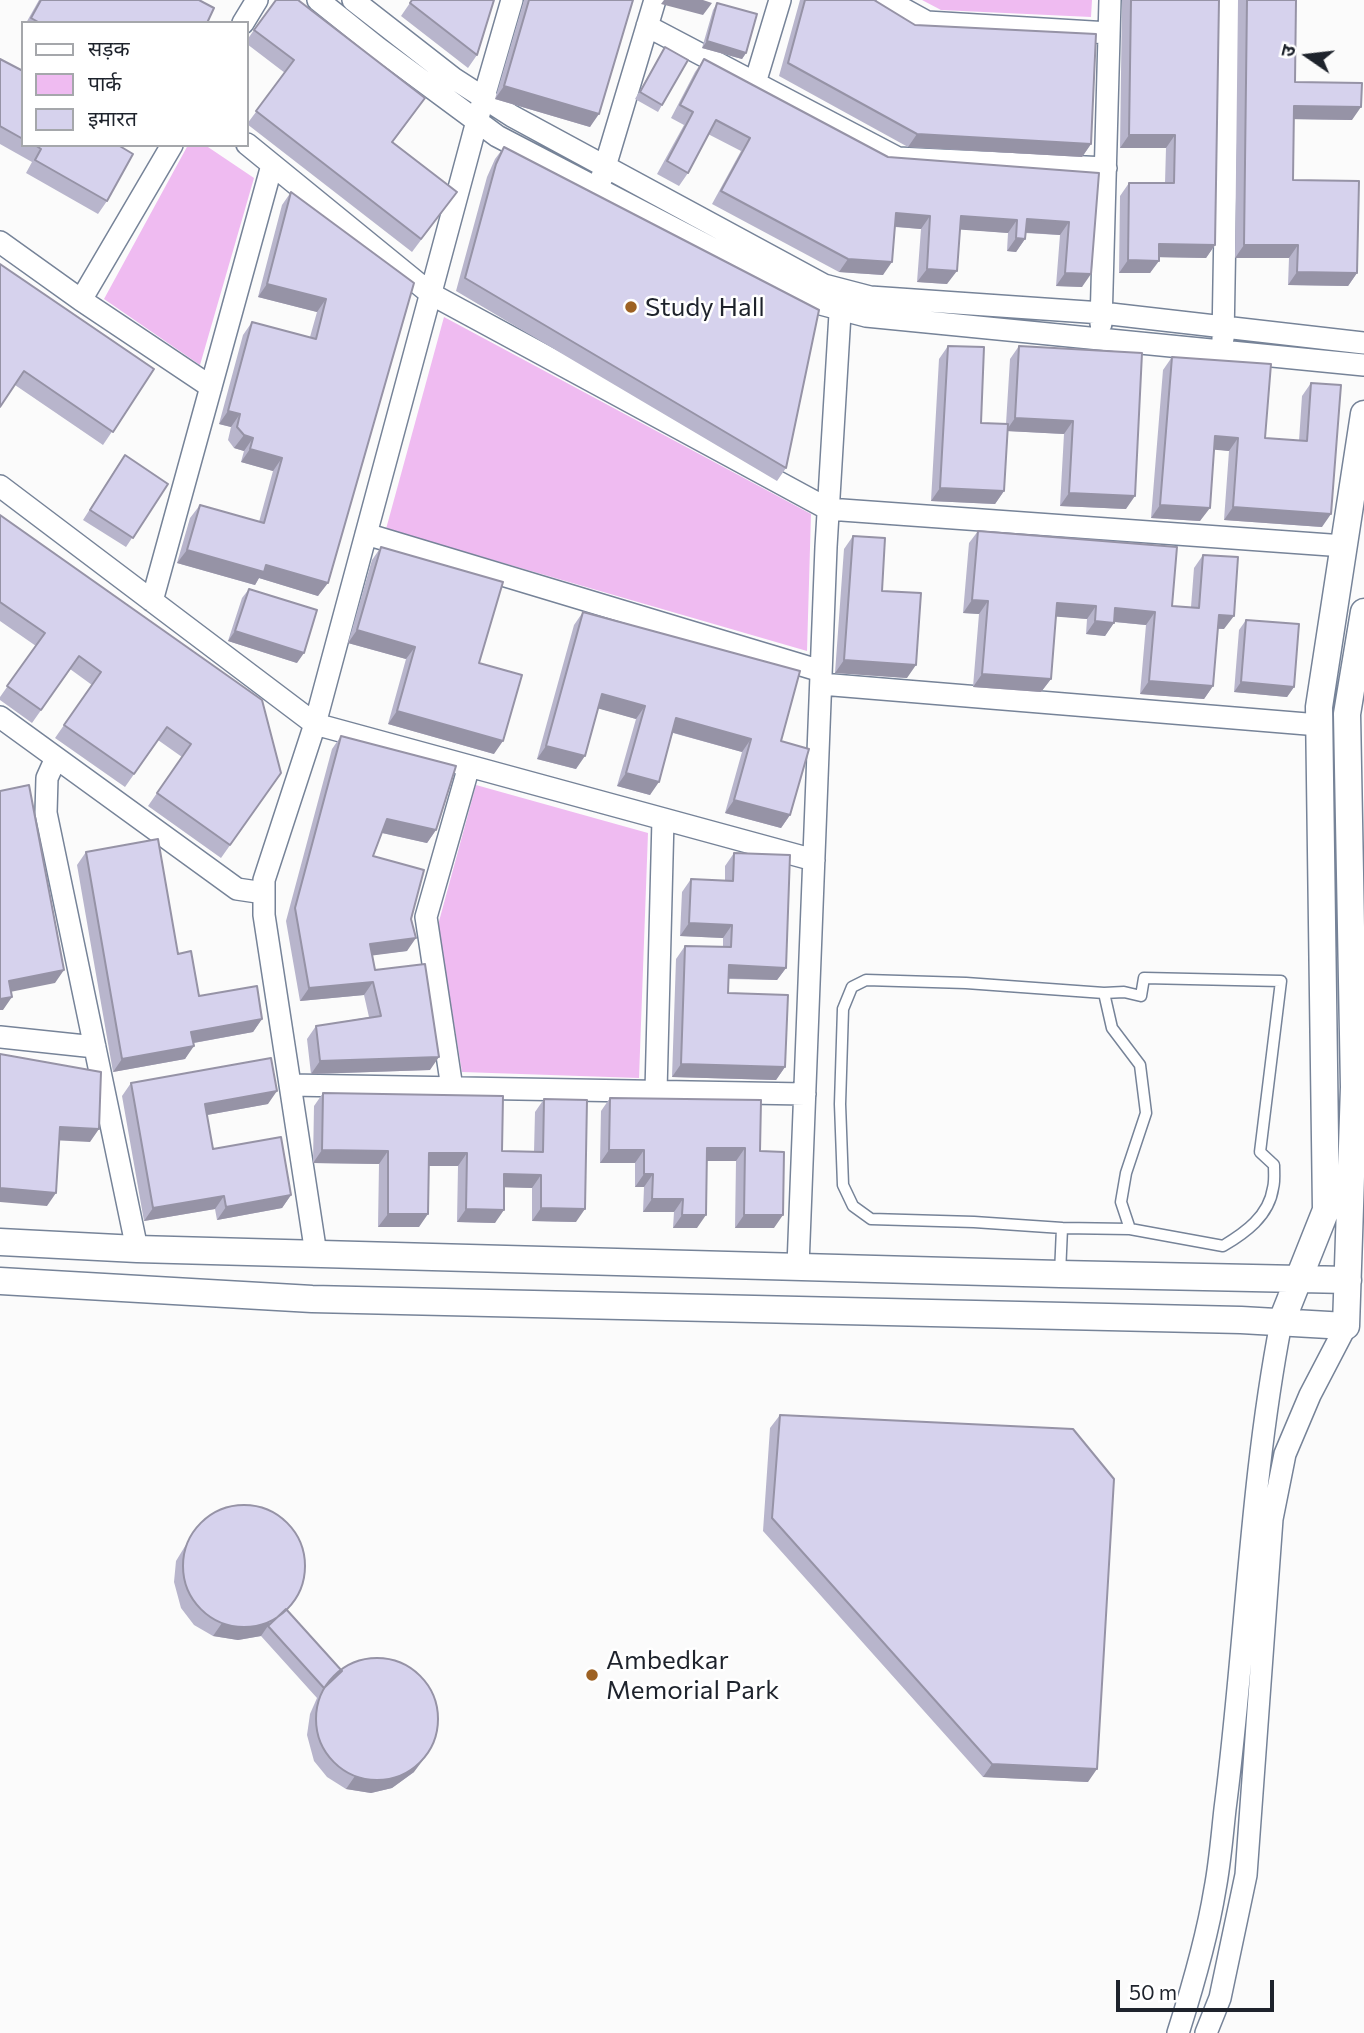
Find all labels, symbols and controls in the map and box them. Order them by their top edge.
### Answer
legend [21,21,248,147]
north arrow [1273,21,1343,91]
text: सड़क [88,35,130,60]
text: उ [1275,43,1300,59]
text: पार्क [88,70,122,95]
text: इमारत [88,105,137,130]
place label: Study Hall [645,291,765,323]
marker: Study Hall [623,299,639,315]
place label: Ambedkar Memorial Park [606,1644,779,1706]
marker: Ambedkar Memorial Park [584,1667,600,1683]
scale bar [1119,1966,1276,2010]
text: 50 m [1129,1979,1177,2004]

